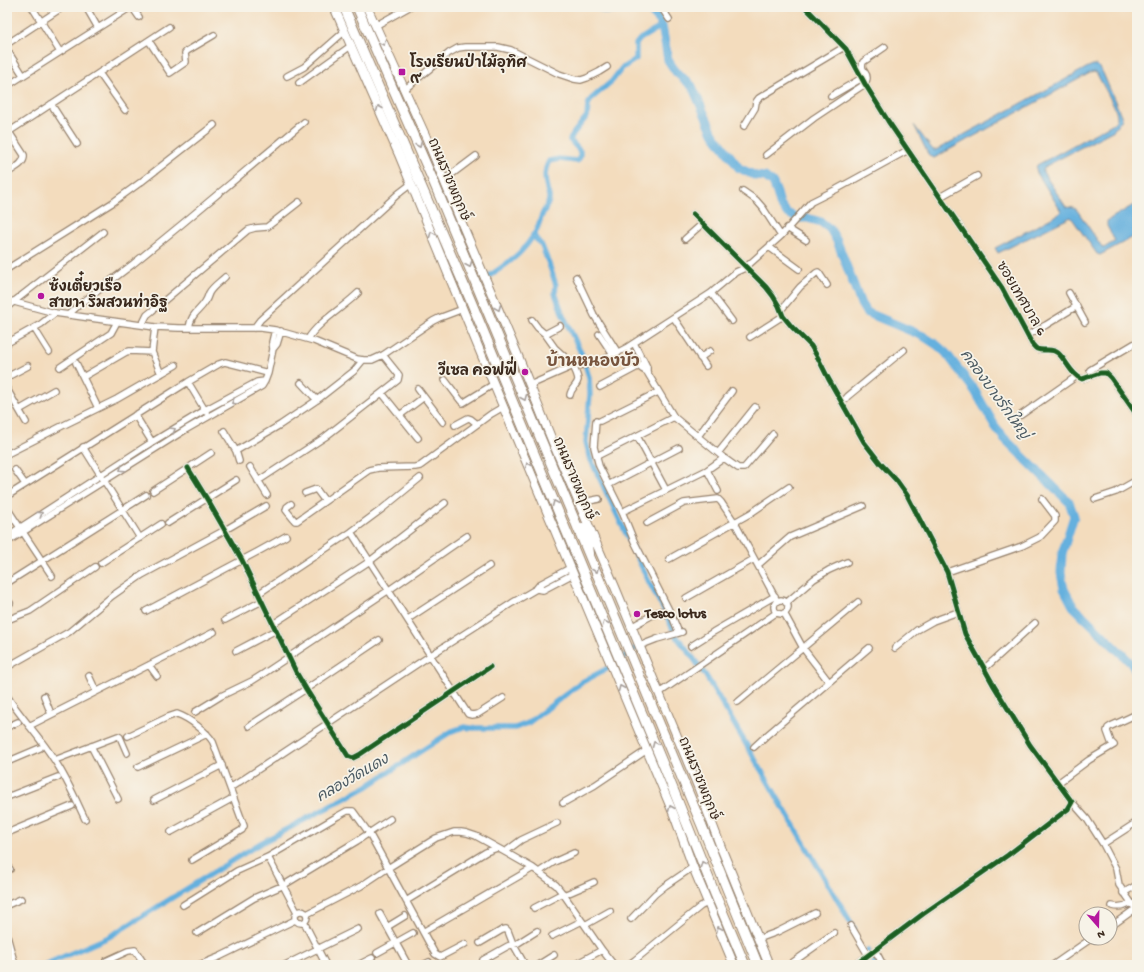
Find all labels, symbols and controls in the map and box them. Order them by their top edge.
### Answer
one-way arrow [378,38,386,46]
place label: โรงเรียนป่าไม้อุทิศ ๙ [409,52,527,89]
marker: โรงเรียนป่าไม้อุทิศ ๙ [397,67,407,77]
one-way arrow [376,105,384,113]
street label: ถนนราชพฤกษ์ [423,135,476,225]
one-way arrow [414,142,422,149]
one-way arrow [428,231,436,238]
street label: ซอยเทศบาล 6 [991,259,1049,340]
one-way arrow [464,261,472,269]
place label: ซ้งเตี๋ยวเรือ สาขา1 ริมสวนท่าอิฐ [49,271,168,313]
marker: ซ้งเตี๋ยวเรือ สาขา1 ริมสวนท่าอิฐ [36,291,46,301]
one-way arrow [493,304,501,311]
water label: คลองบางรักใหญ่ [955,345,1037,446]
district label: บ้านหนองบัว [546,349,640,373]
place label: วีเซล คอฟฟี่ [438,356,517,381]
marker: วีเซล คอฟฟี่ [520,367,530,377]
one-way arrow [520,395,528,402]
one-way arrow [231,398,238,405]
one-way arrow [169,427,176,434]
street label: ถนนราชพฤกษ์ [548,434,601,524]
one-way arrow [525,461,533,469]
one-way arrow [120,465,127,472]
one-way arrow [552,500,560,507]
one-way arrow [36,512,43,519]
one-way arrow [591,565,599,573]
place label: Tesco lotus [644,606,707,623]
marker: Tesco lotus [632,609,642,619]
one-way arrow [602,620,610,628]
one-way arrow [617,685,625,692]
street label: ถนนราชพฤกษ์ [674,734,726,824]
one-way arrow [651,740,659,747]
water label: คลองวัดแดง [313,749,393,807]
one-way arrow [668,805,676,813]
one-way arrow [700,861,708,869]
north arrow [1078,906,1118,946]
one-way arrow [715,925,723,932]
text: N [1095,927,1106,940]

